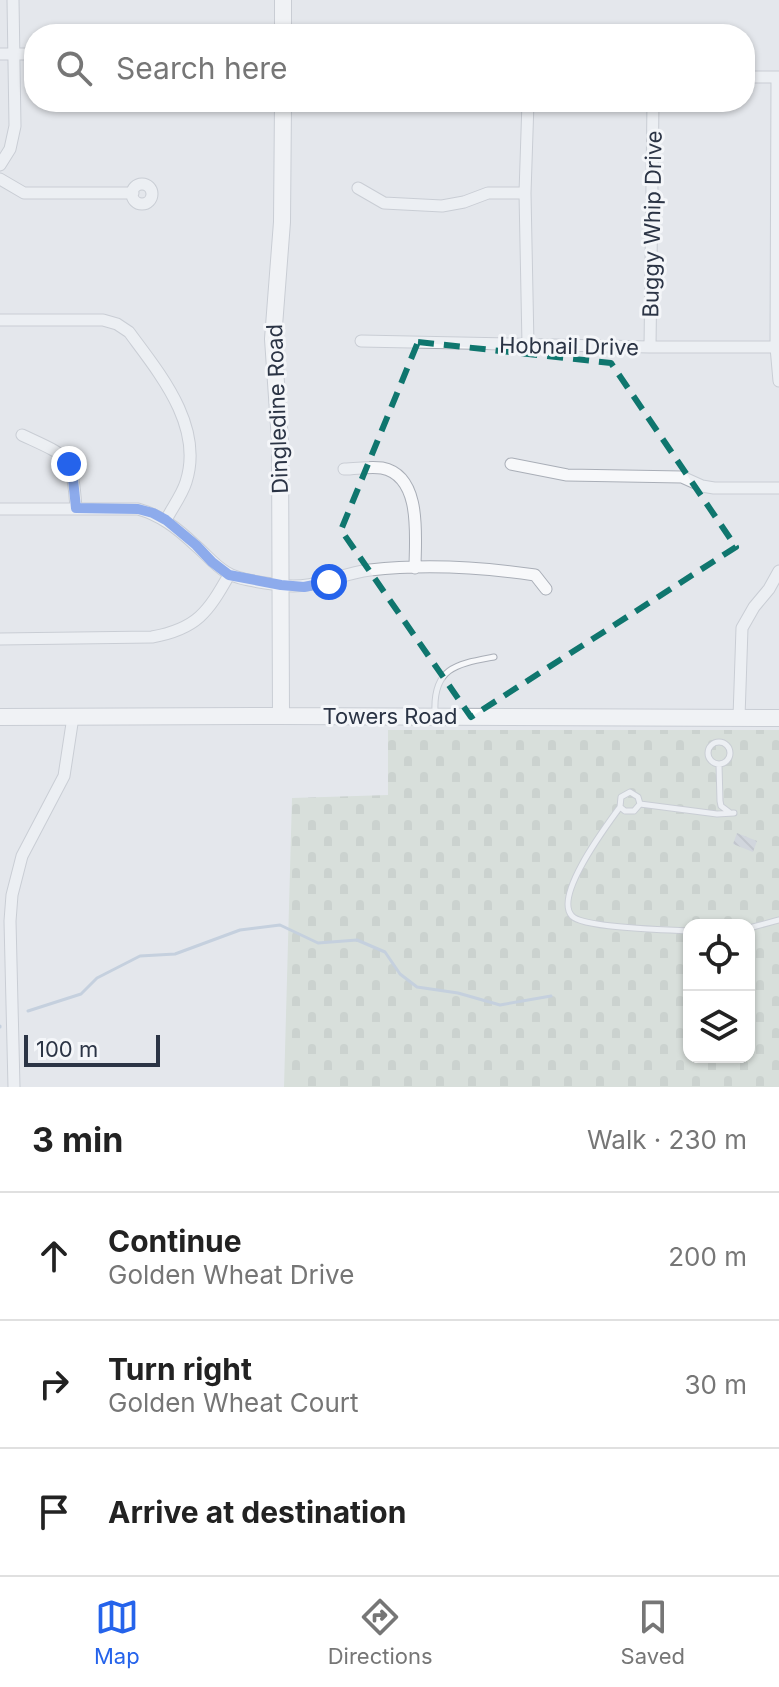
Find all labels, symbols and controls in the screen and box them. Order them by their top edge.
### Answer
search box [24,24,755,112]
icon: search [52,46,96,90]
text: Search here [116,50,288,86]
street label: Buggy Whip Drive [637,130,667,318]
street label: Dingledine Road [261,324,293,494]
street label: Hobnail Drive [499,332,639,360]
route end [51,446,87,482]
route start [311,564,347,600]
street label: Towers Road [323,703,457,729]
map controls [683,919,755,1063]
button: locate [683,919,755,991]
button: layers [683,991,755,1063]
scale bar [24,1031,160,1067]
text: 100 m [36,1036,98,1062]
text: 3 min [32,1119,123,1160]
text: Walk · 230 m [587,1124,747,1155]
text: Continue [108,1223,242,1259]
icon: ahead [32,1234,76,1278]
text: 200 m [668,1241,747,1272]
text: Golden Wheat Drive [108,1259,354,1290]
text: Turn right [108,1351,252,1387]
icon: right [32,1362,76,1406]
text: 30 m [684,1369,747,1400]
text: Golden Wheat Court [108,1387,359,1418]
icon: arrive [32,1490,76,1534]
text: Arrive at destination [108,1494,406,1530]
tab: Map [94,1595,140,1669]
tab: Directions [328,1595,433,1669]
tab: Saved [621,1595,685,1669]

